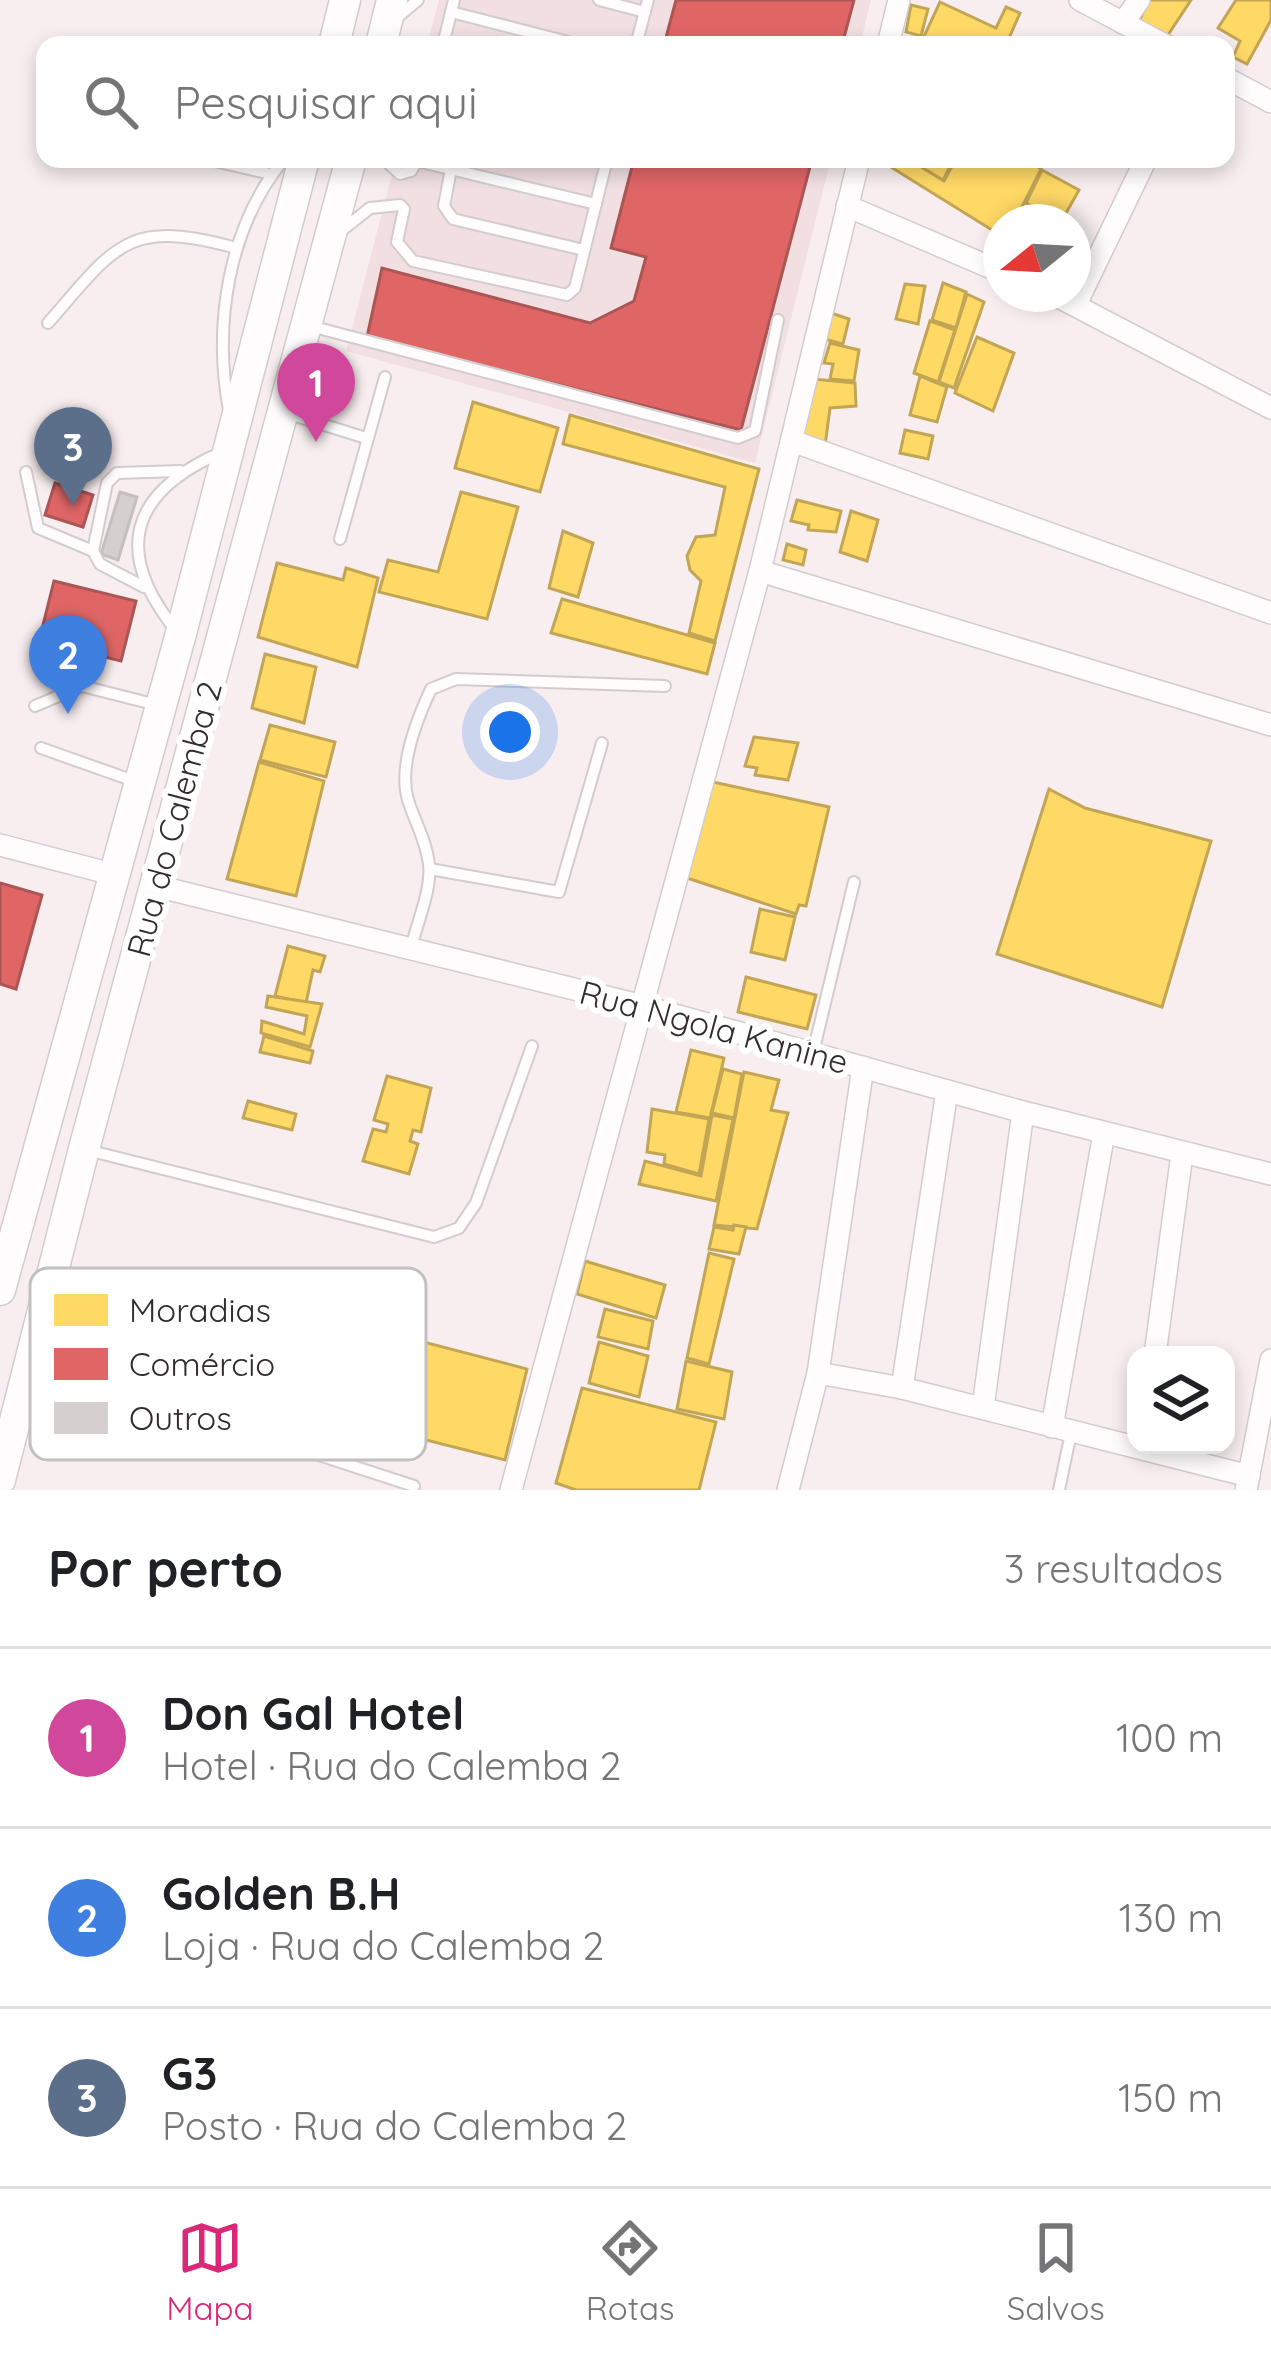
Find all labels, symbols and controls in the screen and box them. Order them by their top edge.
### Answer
search box [36,36,1235,168]
icon: search [78,69,144,135]
text: Pesquisar aqui [174,74,478,130]
north arrow [983,204,1091,312]
pin: 1 [277,343,355,442]
pin: 3 [34,407,112,506]
pin: 2 [29,615,107,714]
street label: Rua do Calemba 2 [117,677,230,961]
your location [480,702,540,762]
street label: Rua Ngola Kanine [575,971,853,1082]
legend [30,1268,426,1460]
text: Moradias [129,1289,271,1330]
text: Comércio [129,1343,275,1384]
map controls [1127,1346,1235,1454]
button: layers [1127,1346,1235,1454]
text: Outros [129,1397,232,1438]
text: Por perto [48,1536,283,1600]
text: 3 resultados [1004,1544,1223,1593]
text: Don Gal Hotel [162,1685,464,1741]
text: 1 [79,1713,95,1762]
text: 100 m [1116,1713,1223,1762]
text: Hotel · Rua do Calemba 2 [162,1741,621,1790]
text: Golden B.H [162,1865,400,1921]
text: 2 [76,1893,98,1942]
text: 130 m [1119,1893,1223,1942]
text: Loja · Rua do Calemba 2 [162,1921,604,1970]
text: G3 [162,2045,218,2101]
text: 3 [77,2073,97,2122]
text: 150 m [1118,2073,1223,2122]
text: Posto · Rua do Calemba 2 [162,2101,627,2150]
tab: Mapa [166,2215,253,2328]
tab: Rotas [586,2215,674,2328]
tab: Salvos [1007,2215,1105,2328]

